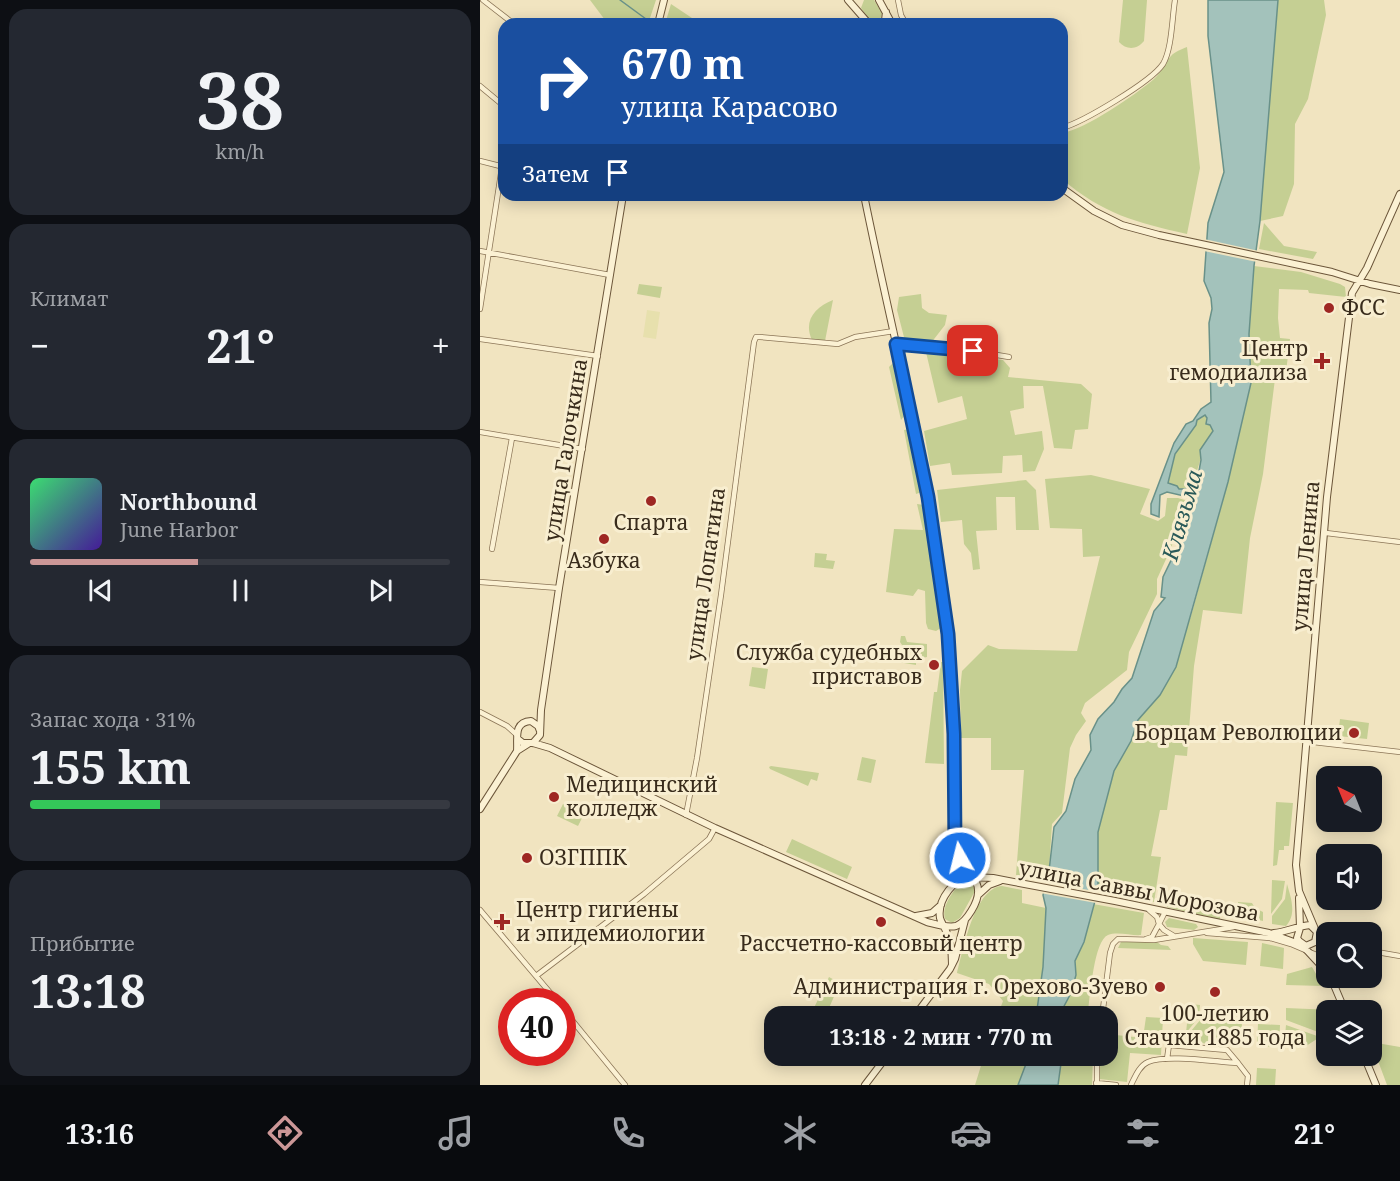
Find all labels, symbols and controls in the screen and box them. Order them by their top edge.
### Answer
text: 670 m [621,34,745,91]
icon: right [522,42,600,120]
text: 38 [196,46,284,152]
text: улица Карасово [621,88,838,125]
text: km/h [215,138,265,165]
icon: arrive [601,156,634,189]
text: Затем [522,158,589,188]
text: Климат [30,285,108,312]
place label: ФСС [1341,293,1385,321]
marker: ФСС [1322,301,1336,315]
text: 21° [206,315,275,376]
text: − [30,323,49,368]
text: + [432,323,450,368]
pin [947,325,998,376]
icon: arrive [956,334,989,367]
place label: Центр гемодиализа [1169,334,1308,386]
marker: Центр гемодиализа [1313,352,1331,370]
street label: улица Галочкина [537,356,593,543]
water label: Клязьма [1153,465,1208,565]
street label: улица Ленина [1284,479,1326,632]
street label: улица Лопатина [679,485,731,662]
text: Northbound [120,486,257,516]
marker: Спарта [644,494,658,508]
place label: Спарта [613,508,689,536]
text: June Harbor [120,516,238,543]
marker: Азбука [597,532,611,546]
place label: Азбука [567,546,641,574]
icon: previous [84,574,117,607]
icon: pause [224,574,257,607]
icon: next [364,574,397,607]
place label: Служба судебных приставов [736,638,923,690]
marker: Служба судебных приставов [927,658,941,672]
text: Запас хода · 31% [30,706,195,733]
place label: Борцам Революции [1134,718,1342,746]
marker: Борцам Революции [1347,726,1361,740]
text: 155 km [30,736,191,797]
north arrow [1316,766,1382,832]
map controls [1316,766,1382,1066]
place label: Медицинский колледж [566,770,718,822]
marker: Медицинский колледж [547,790,561,804]
position arrow [928,826,992,890]
place label: ОЗГППК [539,843,627,871]
button: sound [1316,844,1382,910]
marker: ОЗГППК [520,851,534,865]
street label: улица Саввы Морозова [1017,853,1262,927]
place label: Центр гигиены и эпидемиологии [516,895,705,947]
marker: Центр гигиены и эпидемиологии [493,913,511,931]
marker: Рассчетно-кассовый центр [874,915,888,929]
button: search [1316,922,1382,988]
place label: Рассчетно-кассовый центр [739,929,1023,957]
text: Прибытие [30,930,135,957]
text: 13:18 [30,960,145,1021]
place label: Администрация г. Орехово-Зуево [793,972,1148,1000]
marker: Администрация г. Орехово-Зуево [1153,980,1167,994]
marker: 100-летию Стачки 1885 года [1208,985,1222,999]
speed limit sign: 40 [498,988,576,1066]
place label: 100-летию Стачки 1885 года [1125,999,1305,1051]
button: layers [1316,1000,1382,1066]
text: 13:18 · 2 мин · 770 m [829,1021,1053,1051]
icon: directions [264,1112,306,1154]
icon: music [435,1112,477,1154]
icon: phone [607,1112,649,1154]
icon: climate [779,1112,821,1154]
icon: car [950,1112,992,1154]
icon: filters [1122,1112,1164,1154]
text: 13:16 [65,1115,134,1152]
text: 21° [1294,1115,1335,1152]

